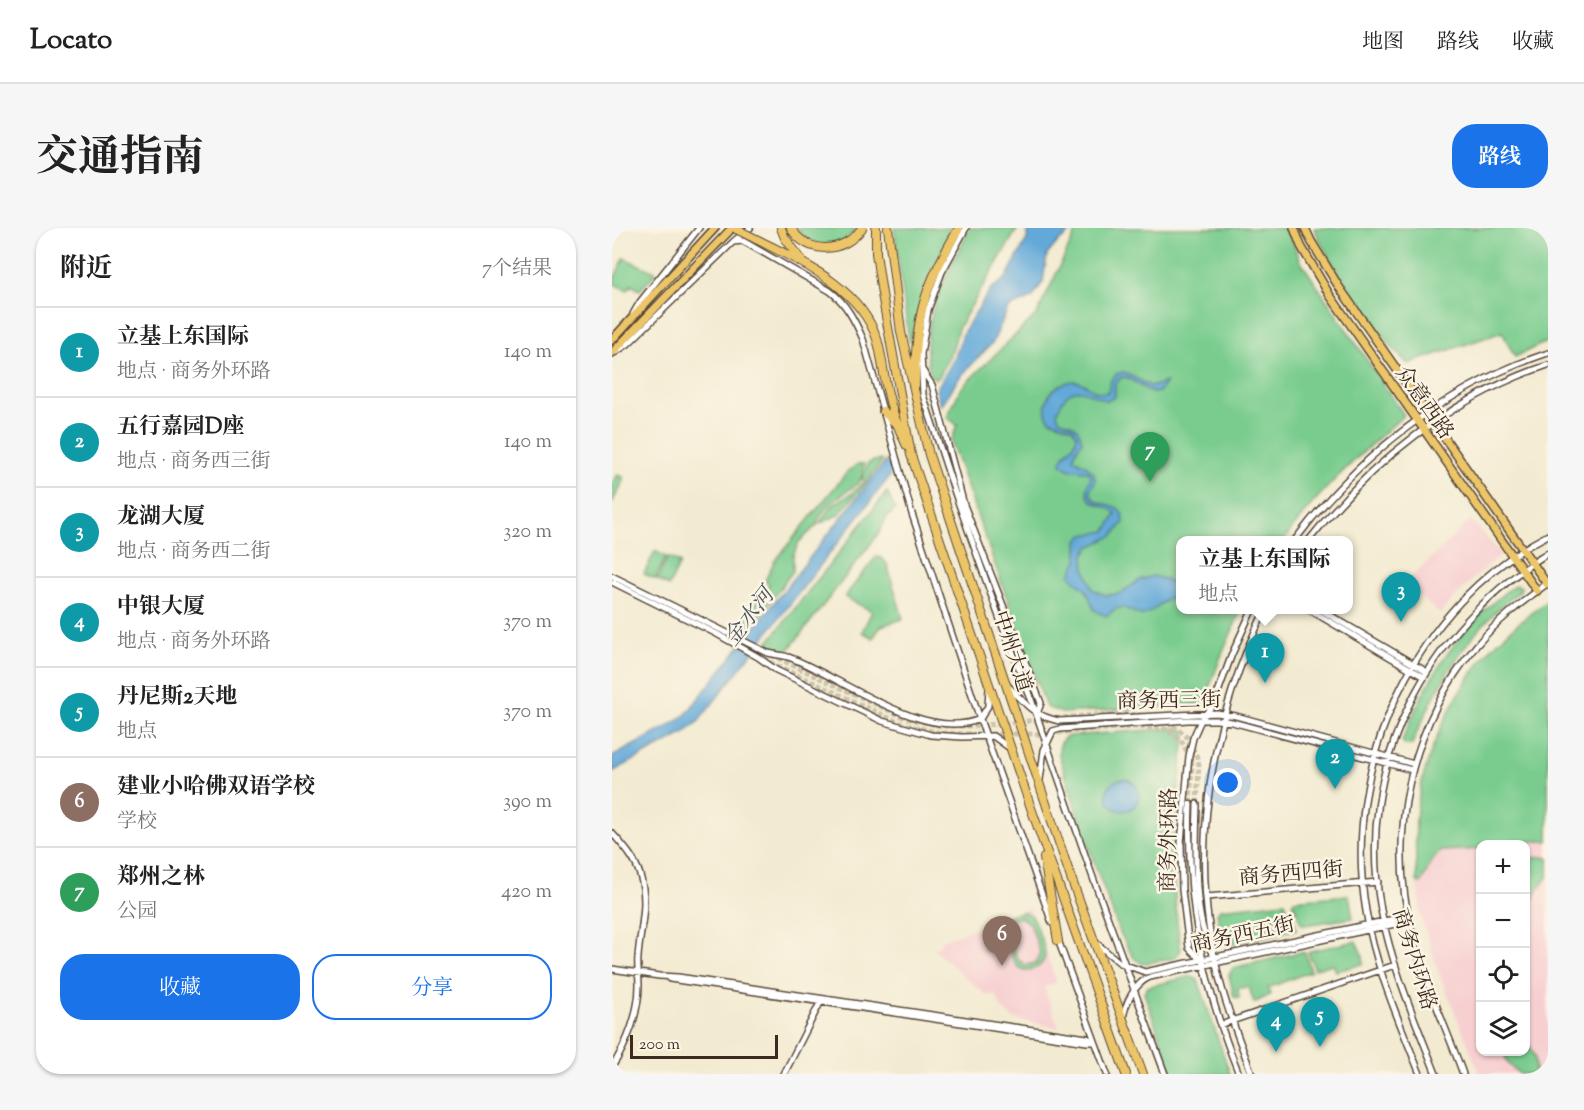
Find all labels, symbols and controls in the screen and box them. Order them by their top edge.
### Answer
text: Locato [30,21,112,61]
text: 地图 [1362,28,1404,58]
text: 路线 [1437,28,1479,58]
text: 收藏 [1512,28,1554,58]
button: 路线 [1452,124,1548,188]
text: 交通指南 [36,130,204,190]
text: 附近 [60,251,112,288]
text: 7个结果 [482,255,552,284]
text: 立基上东国际 [117,322,249,354]
text: 1 [76,338,83,367]
text: 140 m [504,338,552,367]
text: 地点 · 商务外环路 [117,358,271,387]
street label: 众意西路 [1387,360,1460,446]
text: 五行嘉园D座 [117,412,244,444]
text: 2 [75,428,84,457]
text: 140 m [504,428,552,457]
pin: 7 [1130,432,1170,482]
text: 地点 · 商务西三街 [117,448,271,477]
text: 龙湖大厦 [117,502,205,534]
text: 3 [75,518,84,547]
text: 320 m [503,518,552,547]
popup [1176,536,1353,614]
text: 地点 · 商务西二街 [117,538,271,567]
text: 立基上东国际 [1198,545,1331,577]
pin: 3 [1382,572,1420,622]
water label: 金水河 [717,579,786,654]
text: 地点 [1198,581,1238,610]
text: 中银大厦 [117,592,205,624]
street label: 中州大道 [984,607,1038,696]
text: 4 [74,608,85,637]
text: 370 m [503,608,552,637]
text: 地点 · 商务外环路 [117,628,271,657]
pin: 1 [1246,634,1284,683]
text: 丹尼斯2天地 [117,682,237,714]
street label: 商务西三街 [1116,686,1222,718]
text: 5 [76,698,83,727]
text: 370 m [503,698,552,727]
text: 地点 [117,718,157,747]
pin: 2 [1316,740,1354,789]
your location [1213,768,1242,797]
text: 建业小哈佛双语学校 [117,772,315,804]
street label: 商务外环路 [1154,787,1186,893]
text: 6 [75,788,84,817]
text: 390 m [503,788,552,817]
text: 学校 [117,808,157,837]
map controls [1476,840,1530,1056]
button: + [1476,840,1530,894]
street label: 商务西四街 [1238,855,1345,895]
text: 郑州之林 [117,862,205,894]
text: 7 [74,878,85,907]
text: 420 m [501,878,552,907]
button: − [1476,894,1530,948]
text: 公园 [117,898,157,927]
street label: 商务内环路 [1383,905,1443,1014]
street label: 商务西五街 [1189,910,1298,962]
pin: 6 [982,916,1022,966]
button: locate [1476,948,1530,1002]
button: 收藏 [60,954,300,1020]
button: 分享 [312,954,552,1020]
pin: 5 [1300,998,1340,1047]
pin: 4 [1256,1002,1296,1052]
button: layers [1476,1002,1530,1056]
scale bar [630,1032,778,1060]
text: 200 m [639,1034,680,1057]

